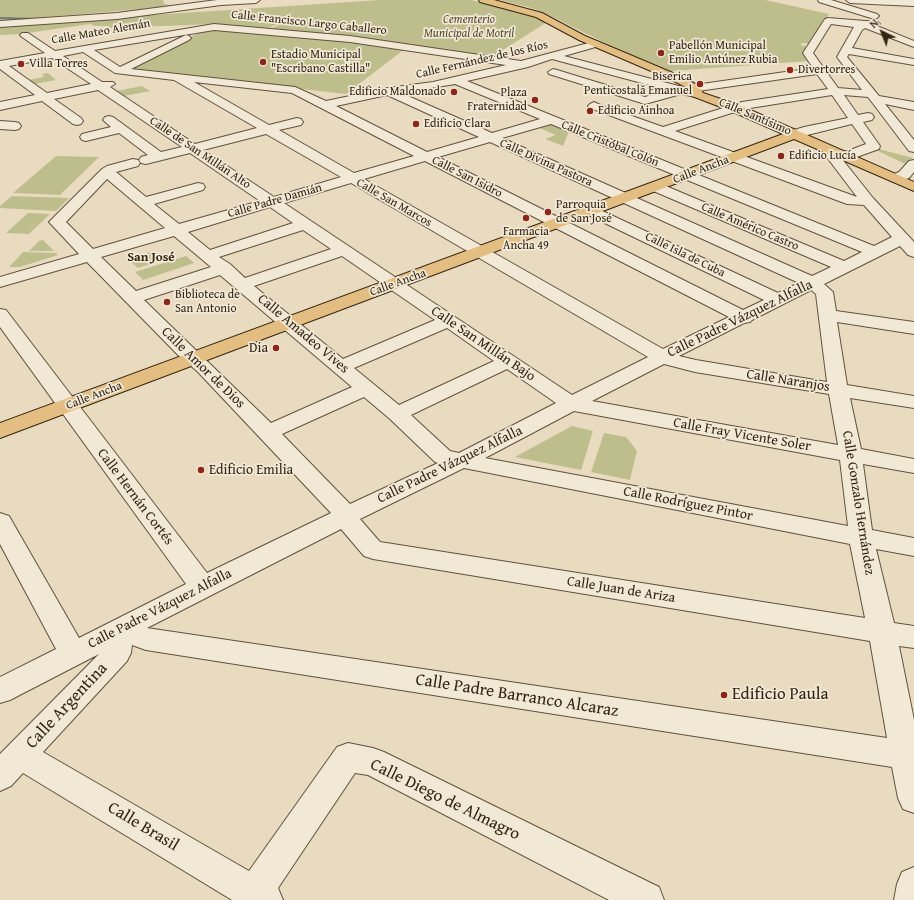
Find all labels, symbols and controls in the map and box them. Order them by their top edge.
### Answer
street label: Calle Francisco Largo Caballero [230,8,388,38]
north arrow [862,12,902,52]
park label: Cementerio Municipal de Motril [424,13,514,41]
text: N [866,15,882,32]
street label: Calle Mateo Alemán [51,16,151,48]
street label: Calle Fernández de los Ríos [415,38,549,82]
place label: Pabellón Municipal Emilio Antúnez Rubia [669,39,777,67]
place label: Estadio Municipal "Escribano Castilla" [271,48,370,76]
marker: Pabellón Municipal Emilio Antúnez Rubia [656,48,666,58]
place label: Villa Torres [29,57,88,71]
marker: Estadio Municipal "Escribano Castilla" [258,57,268,67]
marker: Villa Torres [16,59,26,69]
place label: Divertorres [798,63,855,77]
marker: Divertorres [785,65,795,75]
place label: Biserica Penticostală Emanuel [584,70,692,98]
marker: Biserica Penticostală Emanuel [695,79,705,89]
place label: Edificio Maldonado [349,85,446,99]
place label: Plaza Fraternidad [467,86,527,114]
marker: Edificio Maldonado [449,87,459,97]
marker: Plaza Fraternidad [530,95,540,105]
street label: Calle Santísimo [717,95,793,139]
place label: Edificio Ainhoa [598,104,674,118]
marker: Edificio Ainhoa [585,106,595,116]
street label: Calle de San Millán Alto [147,114,253,192]
place label: Edificio Clara [424,117,491,131]
street label: Calle Cristóbal Colón [559,118,661,170]
marker: Edificio Clara [411,119,421,129]
street label: Calle Divina Pastora [497,136,595,190]
place label: Edificio Lucía [789,149,856,163]
marker: Edificio Lucía [776,151,786,161]
street label: Calle San Isidro [429,153,505,201]
street label: Calle Ancha [671,153,731,187]
street label: Calle San Marcos [354,176,434,230]
street label: Calle Padre Damián [226,181,324,221]
place label: Parroquia de San José [556,198,612,226]
street label: Calle Américo Castro [699,200,801,254]
marker: Parroquia de San José [543,207,553,217]
marker: Farmacia Ancha 49 [521,213,531,223]
place label: Farmacia Ancha 49 [503,225,549,253]
street label: Calle Isla de Cuba [643,229,727,281]
district label: San José [127,250,175,266]
street label: Calle Ancha [368,266,428,300]
street label: Calle Padre Vázquez Alfalla [665,277,815,361]
place label: Biblioteca de San Antonio [175,288,240,316]
street label: Calle Amadeo Vives [254,291,352,377]
marker: Biblioteca de San Antonio [162,297,172,307]
street label: Calle San Millán Bajo [428,303,538,385]
street label: Calle Amor de Dios [158,324,248,412]
place label: Dia [249,340,268,356]
marker: Dia [271,343,281,353]
street label: Calle Naranjos [745,366,831,396]
street label: Calle Ancha [64,379,124,413]
street label: Calle Fray Vicente Soler [672,415,812,455]
street label: Calle Padre Vázquez Alfalla [375,423,525,507]
street label: Calle Gonzalo Hernández [838,430,878,576]
street label: Calle Hernán Cortés [93,445,177,549]
place label: Edificio Emilia [209,462,293,478]
marker: Edificio Emilia [196,465,206,475]
street label: Calle Rodríguez Pintor [622,483,754,525]
street label: Calle Padre Vázquez Alfalla [85,565,235,653]
street label: Calle Juan de Ariza [566,573,676,607]
street label: Calle Argentina [22,659,112,753]
street label: Calle Padre Barranco Alcaraz [414,670,620,722]
place label: Edificio Paula [732,685,829,705]
marker: Edificio Paula [719,690,729,700]
street label: Calle Diego de Almagro [367,755,523,845]
street label: Calle Brasil [104,798,182,856]

